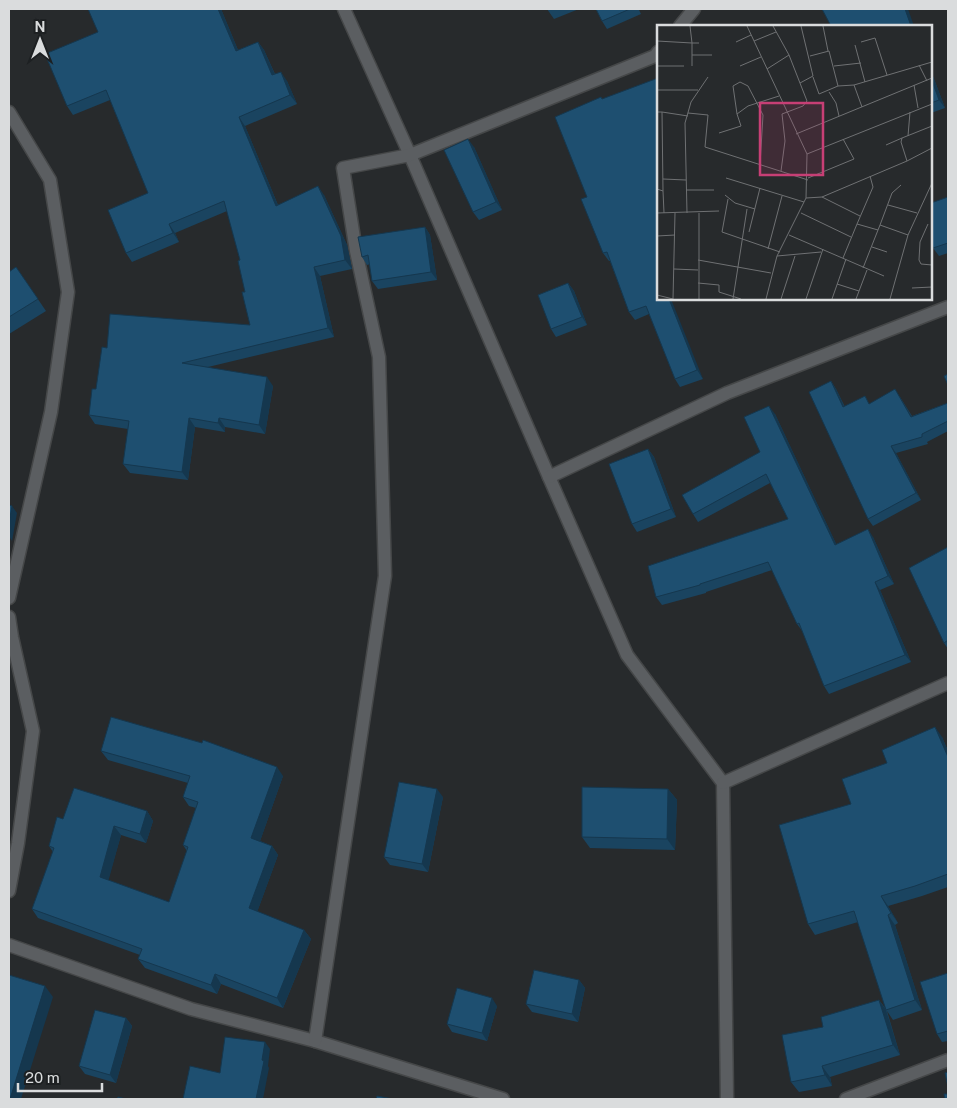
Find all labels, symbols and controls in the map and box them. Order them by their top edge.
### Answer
north arrow [15,15,65,65]
text: N [35,19,45,35]
inset map [657,25,932,300]
scale bar [18,1060,101,1092]
text: 20 m [25,1069,60,1086]

